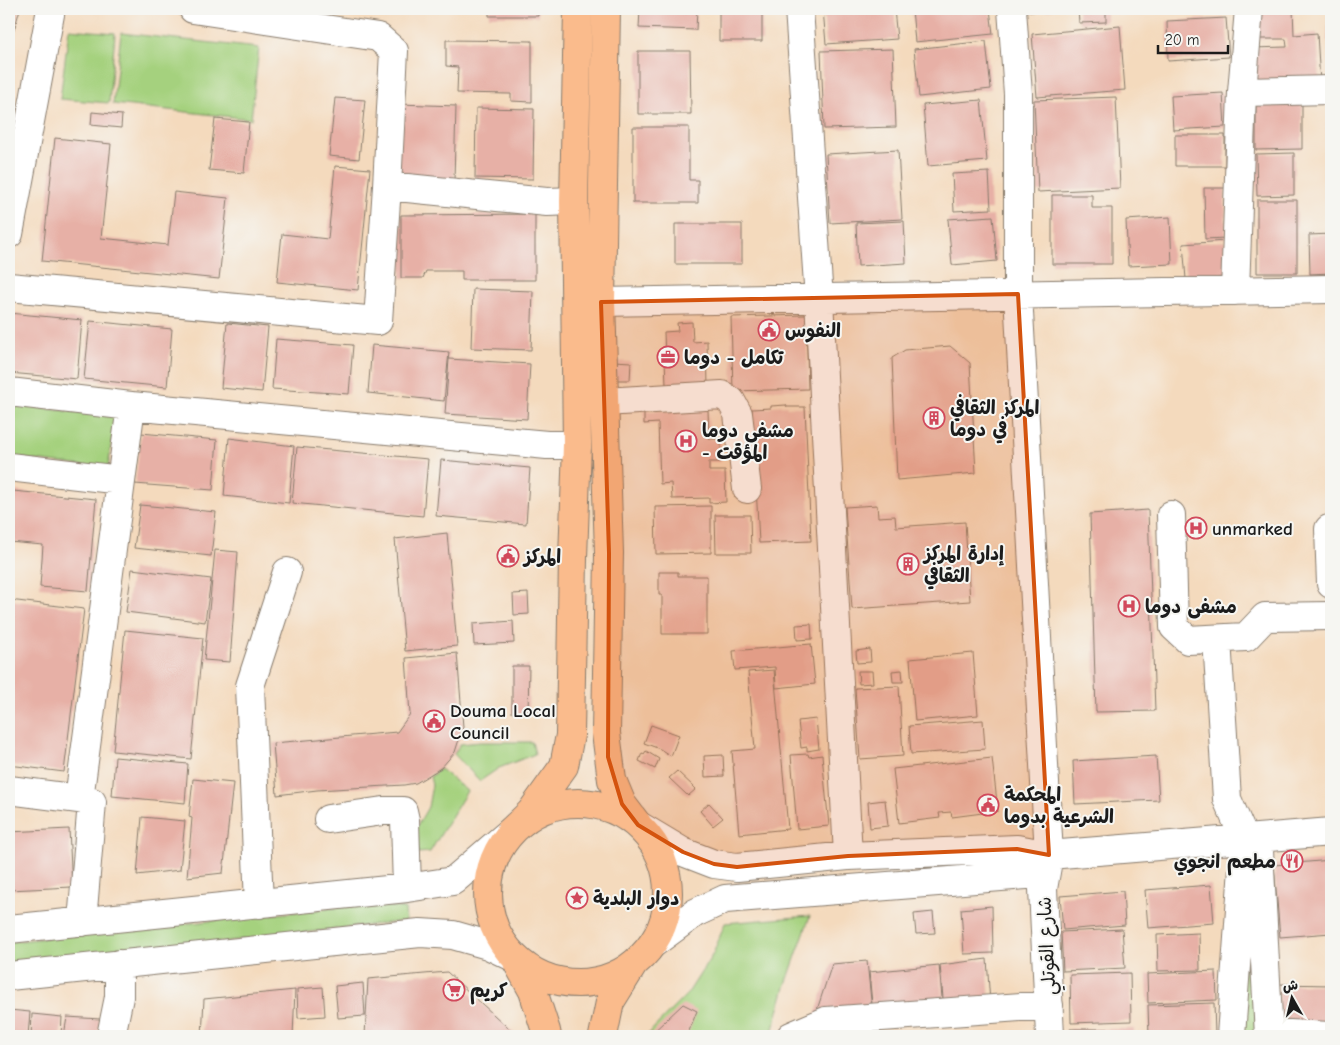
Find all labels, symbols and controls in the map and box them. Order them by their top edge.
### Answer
scale bar [1158,22,1228,54]
text: 20 m [1165,31,1199,49]
public building icon: النفوس [757,318,781,342]
place label: النفوس [785,320,841,343]
office icon: تكامل - دوما [656,345,680,369]
place label: تكامل - دوما [684,347,785,369]
place label: المركز الثقافي في دوما [950,394,1040,444]
building icon: المركز الثقافي في دوما [922,406,946,430]
place label: مشفى دوما - المؤقت [702,420,794,465]
hospital icon: مشفى دوما - المؤقت [674,429,698,453]
hospital icon: unmarked [1184,516,1208,540]
place label: unmarked [1212,518,1293,540]
place label: إدارة المركز الثقافي [922,543,1004,590]
public building icon: المركز [496,544,520,568]
place label: المركز [522,546,561,568]
building icon: إدارة المركز الثقافي [896,552,920,576]
hospital icon: مشفى دوما [1117,594,1141,618]
place label: مشفى دوما [1145,596,1237,619]
place label: Douma Local Council [450,700,556,744]
public building icon: Douma Local Council [422,709,446,733]
place label: المحكمة الشرعية بدوما [1004,784,1114,829]
public building icon: المحكمة الشرعية بدوما [976,793,1000,817]
restaurant icon: مطعم انجوي [1280,849,1304,873]
place label: مطعم انجوي [1174,851,1276,876]
place icon: دوار البلدية [565,886,589,910]
place label: دوار البلدية [593,888,679,911]
street label: شارع القوتلي [1033,896,1066,996]
north arrow [1268,972,1318,1022]
text: ش [1281,976,1299,995]
supermarket icon: كريم [442,978,466,1002]
place label: كريم [470,980,508,1005]

